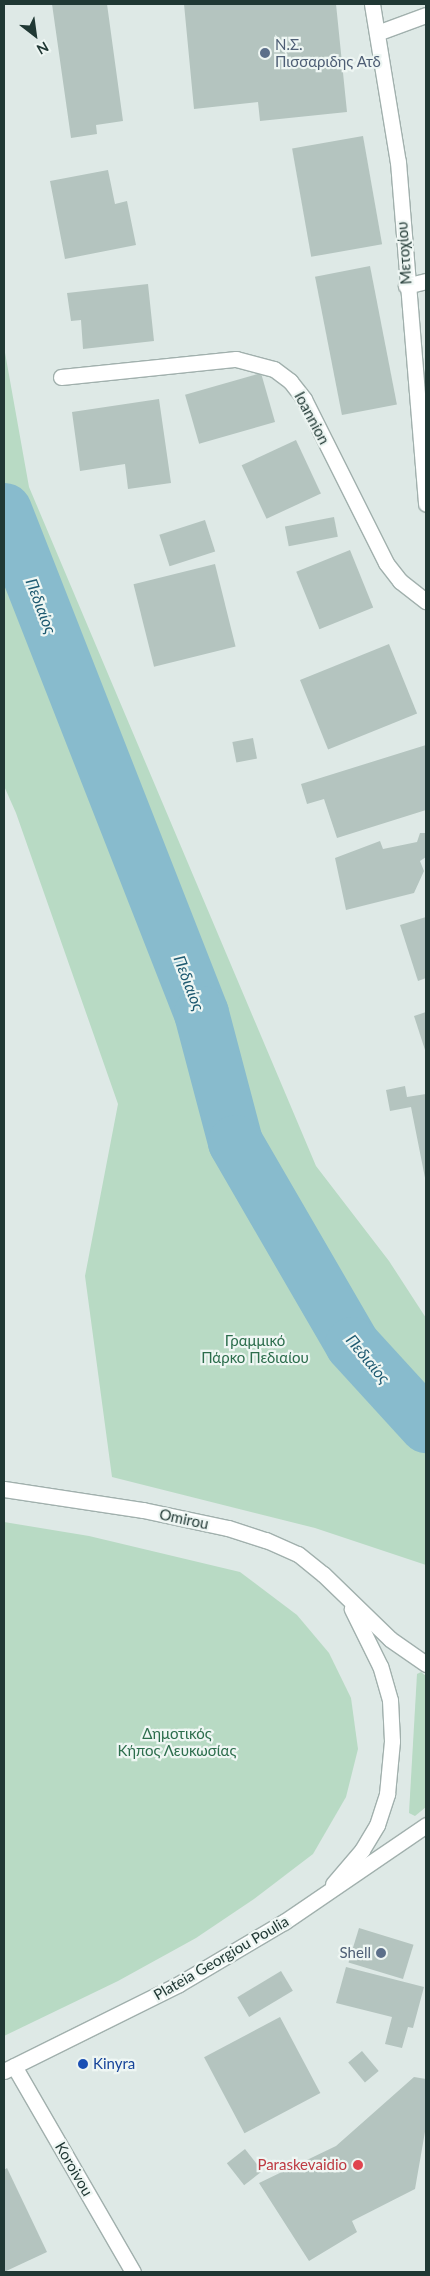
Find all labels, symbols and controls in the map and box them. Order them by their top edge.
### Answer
north arrow [10,10,60,60]
place label: Ν.Σ. Πισσαριδης Ατδ [275,35,381,70]
text: N [34,38,52,58]
marker: Ν.Σ. Πισσαριδης Ατδ [259,47,271,59]
street label: Μετοχίου [393,221,415,285]
street label: Ioannion [291,389,333,447]
water label: Πεδιαίος [22,576,60,636]
water label: Πεδιαίος [170,953,208,1013]
park label: Γραμμικό Πάρκο Πεδιαίου [201,1331,309,1366]
water label: Πεδιαίος [342,1331,394,1387]
street label: Omirou [158,1505,210,1533]
park label: Δημοτικός Κήπος Λευκωσίας [117,1724,237,1759]
street label: Plateia Georgiou Poulia [150,1912,292,2004]
place label: Shell [340,1944,371,1962]
marker: Shell [375,1947,387,1959]
place label: Kinyra [93,2055,135,2073]
marker: Kinyra [77,2058,89,2070]
street label: Koroivou [51,2139,97,2199]
place label: Paraskevaidio [257,2156,347,2174]
marker: Paraskevaidio [351,2158,365,2172]

